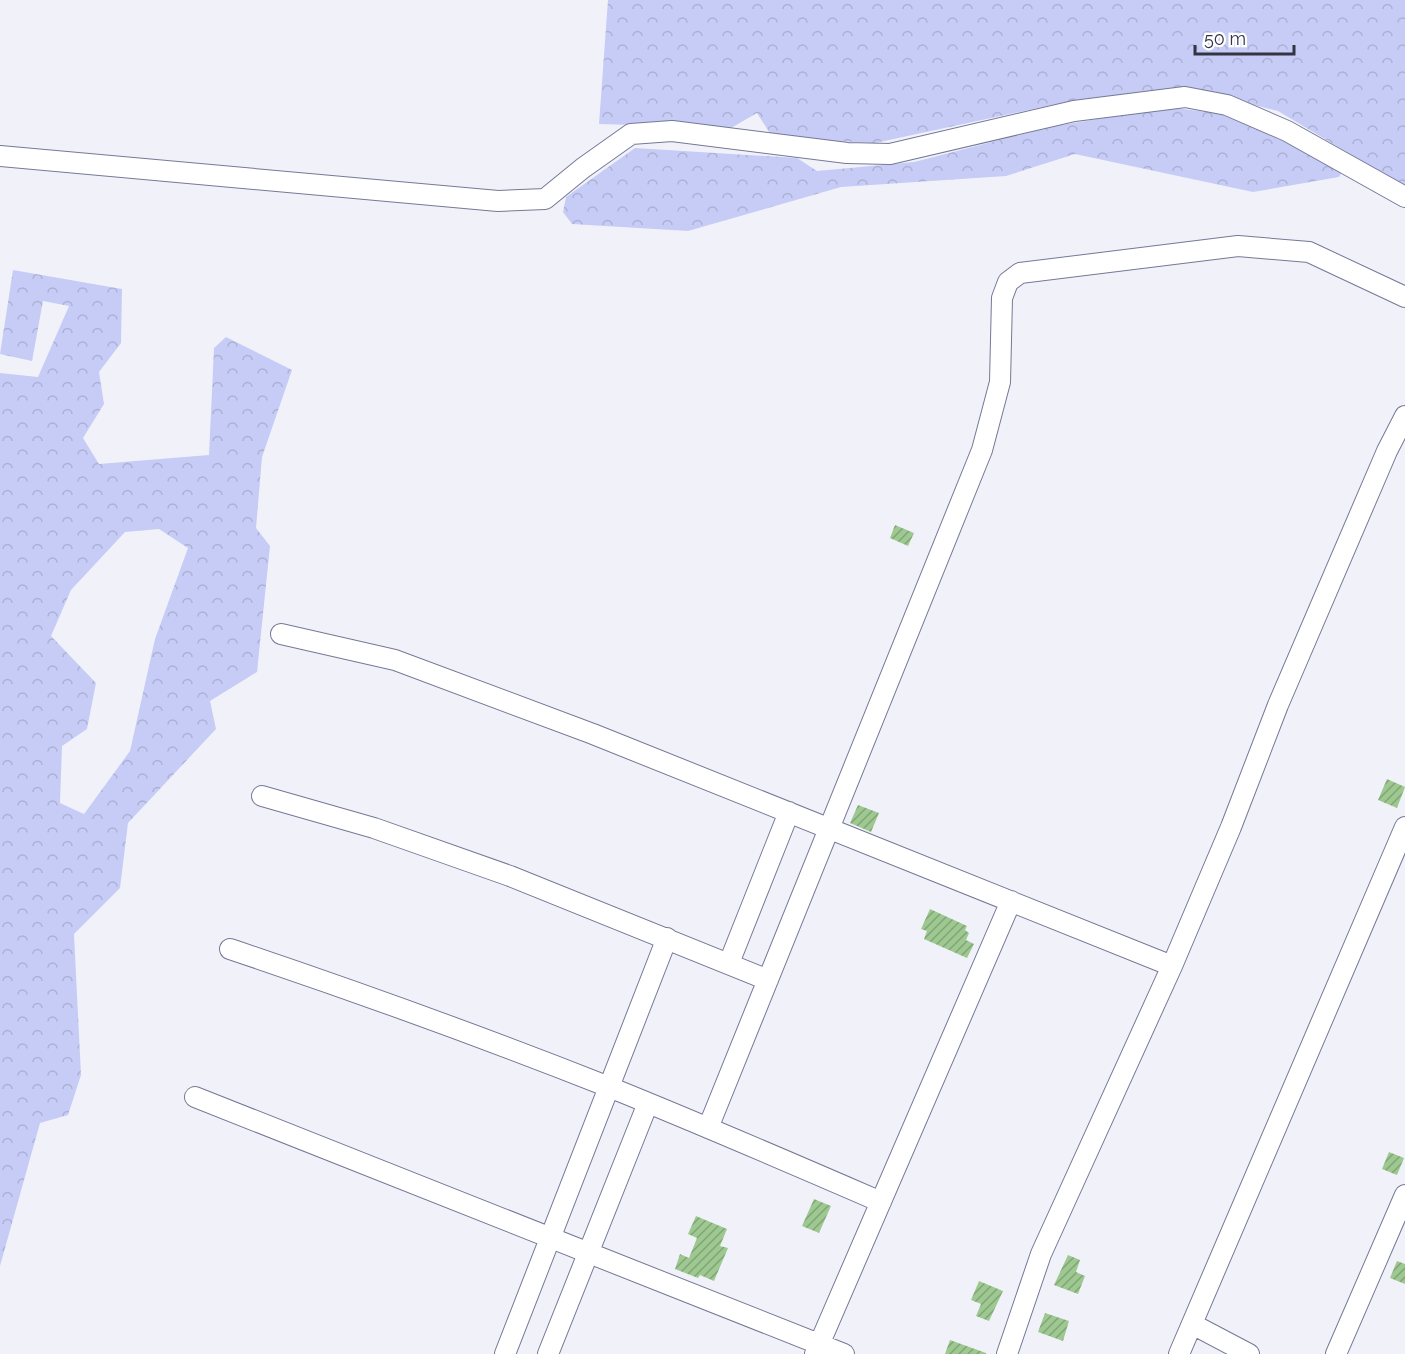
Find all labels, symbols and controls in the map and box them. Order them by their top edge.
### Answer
scale bar [1195,18,1294,56]
text: 50 m [1204,28,1246,49]

